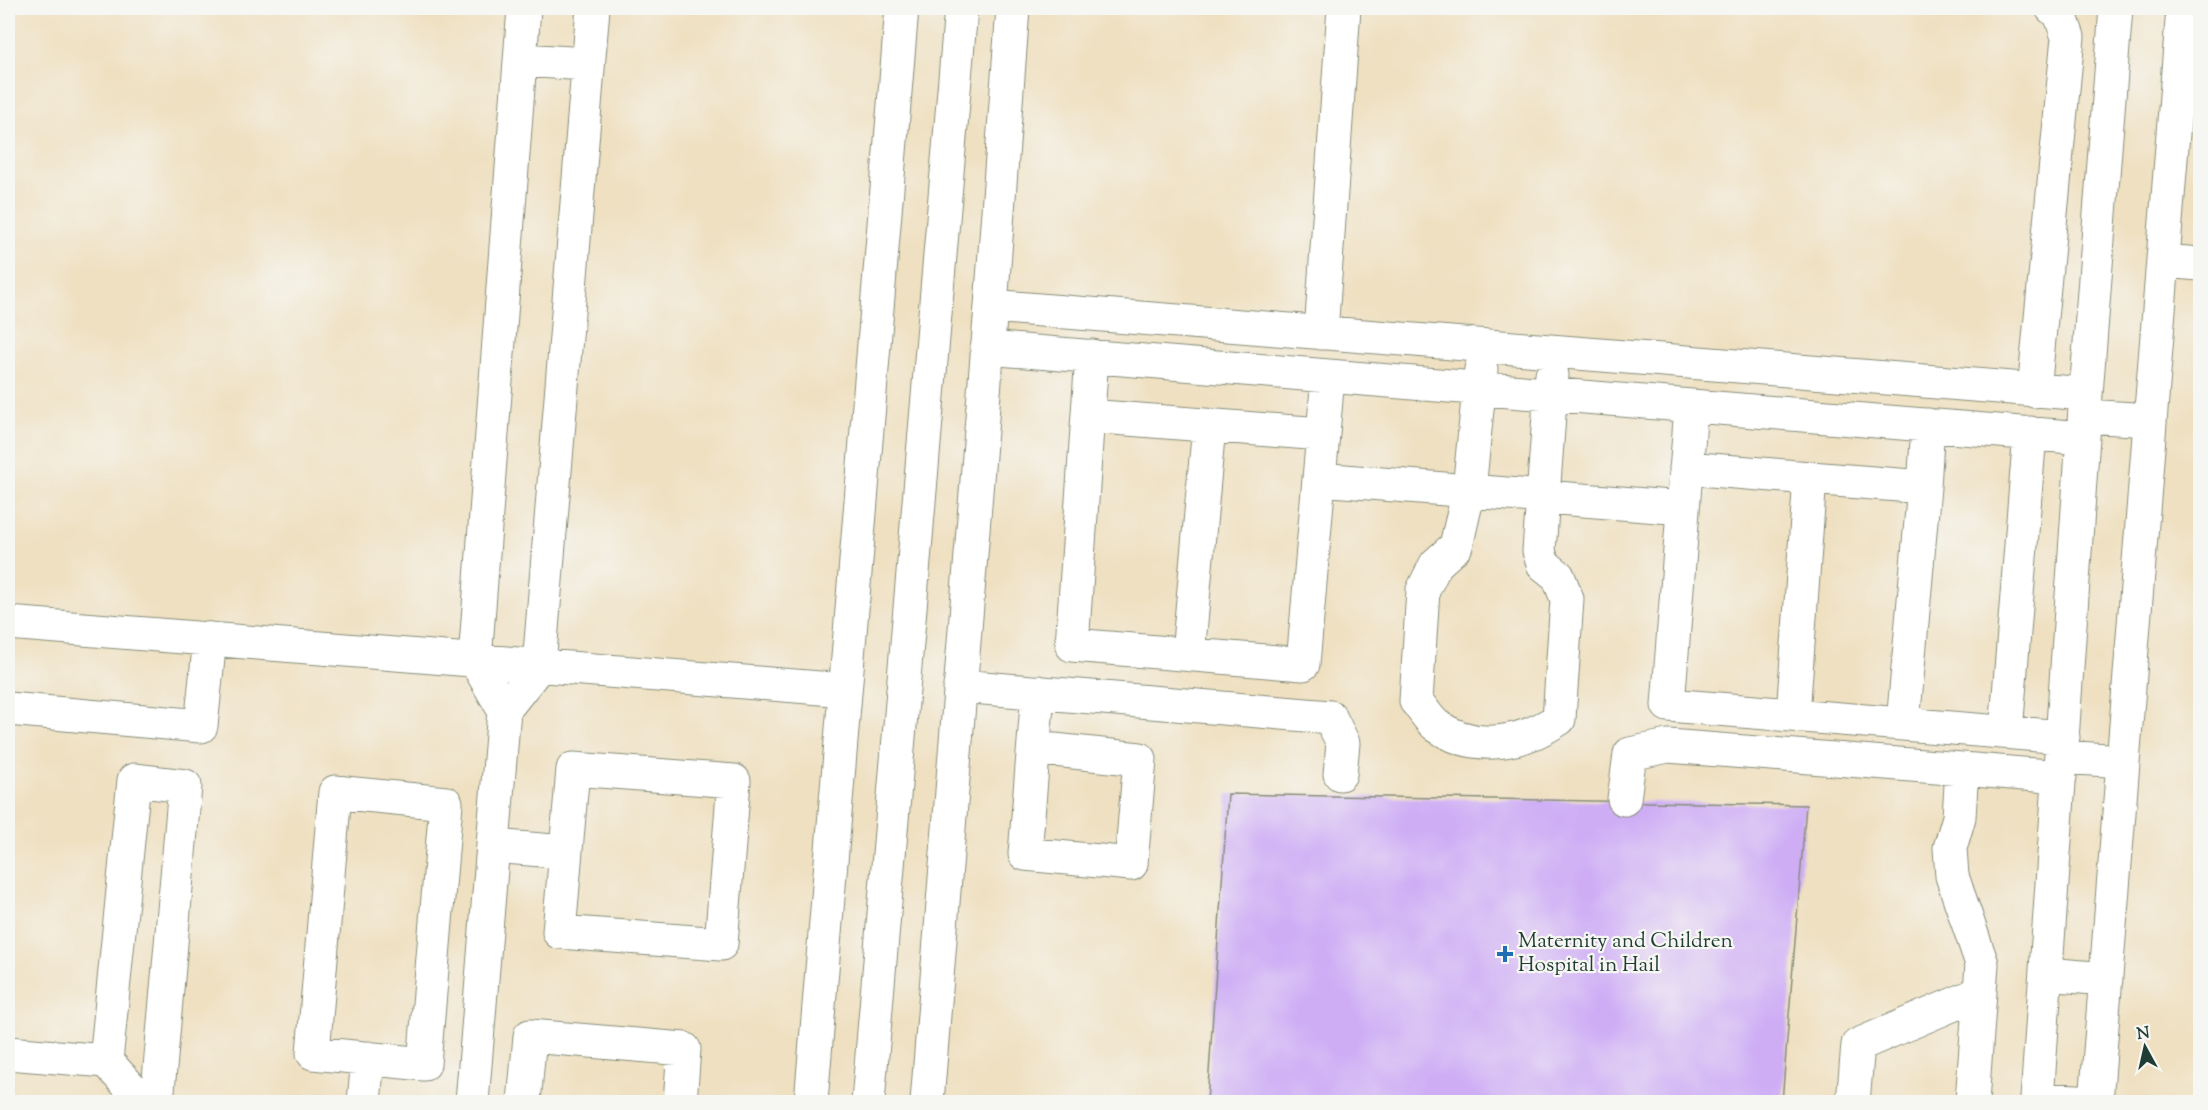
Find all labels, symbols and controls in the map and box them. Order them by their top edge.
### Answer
place label: Maternity and Children Hospital in Hail [1518,927,1733,981]
marker: Maternity and Children Hospital in Hail [1496,945,1514,963]
north arrow [2115,1017,2175,1077]
text: N [2135,1022,2151,1047]

